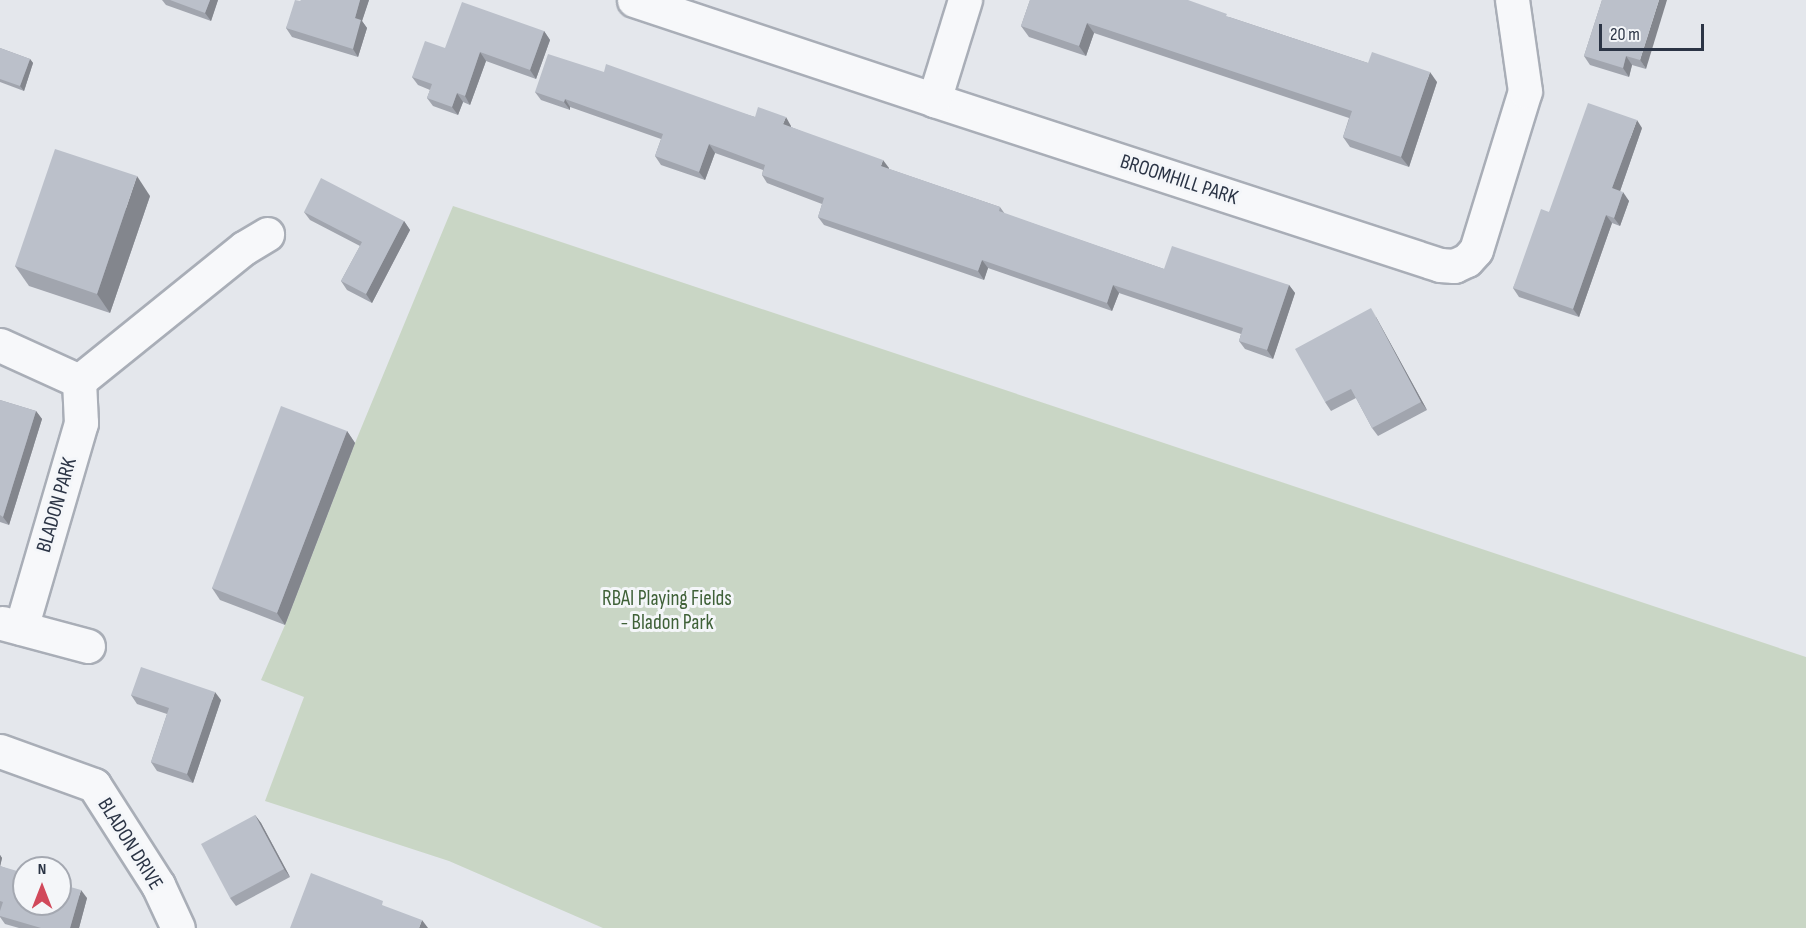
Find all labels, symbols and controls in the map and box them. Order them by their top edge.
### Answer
scale bar [1602,12,1707,50]
text: 20 m [1610,24,1640,45]
street label: BROOMHILL PARK [1117,149,1241,211]
street label: BLADON PARK [31,455,83,555]
park label: RBAI Playing Fields - Bladon Park [602,586,732,636]
street label: BLADON DRIVE [92,793,168,895]
north arrow [12,856,72,916]
text: N [38,860,46,879]

